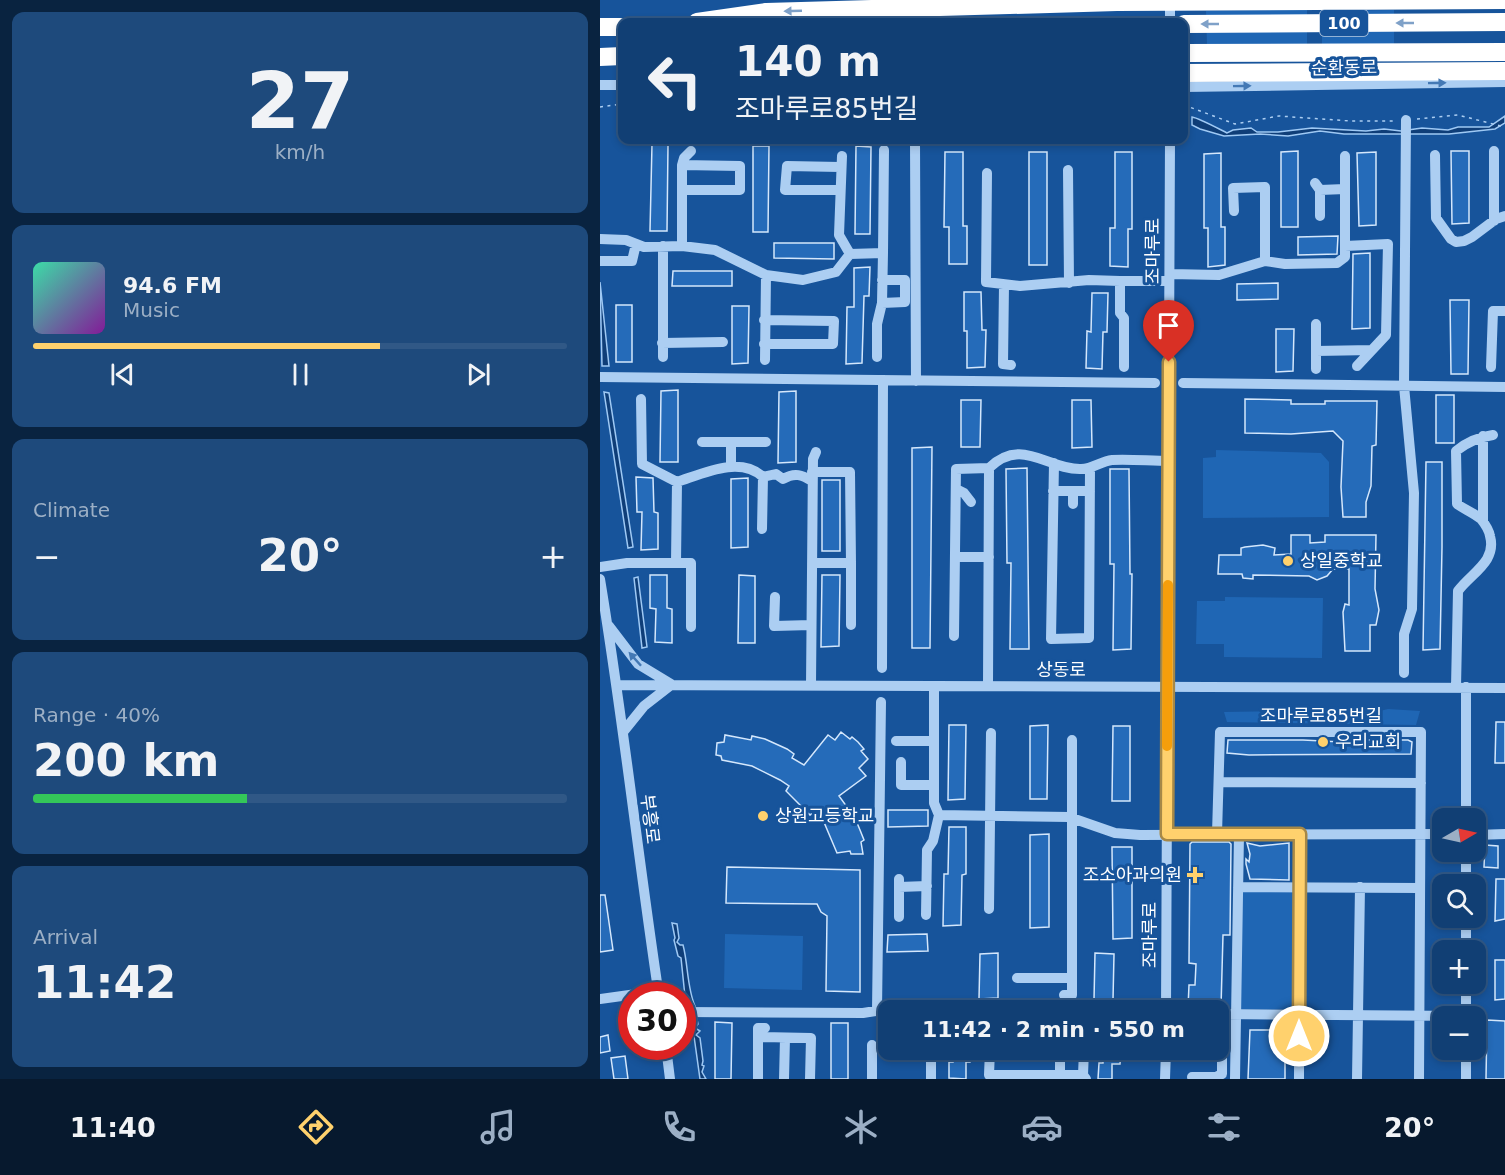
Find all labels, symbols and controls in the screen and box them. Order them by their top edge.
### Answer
one-way arrow [784,6,803,16]
road number: 100 [1320,10,1368,36]
one-way arrow [1395,18,1414,28]
one-way arrow [1200,19,1219,29]
text: 140 m [735,37,881,86]
icon: left [636,42,714,120]
text: 27 [246,56,354,146]
street label: 순환동로 [1311,56,1377,79]
one-way arrow [1427,78,1446,88]
one-way arrow [1232,82,1251,91]
text: 조마루로85번길 [735,93,918,124]
text: km/h [275,140,325,164]
street label: 조마루로 [1142,218,1163,284]
text: 94.6 FM [123,273,222,298]
text: Music [123,298,180,322]
pin [1143,300,1194,362]
icon: arrive [1152,309,1185,342]
icon: previous [106,358,139,391]
icon: pause [284,358,317,391]
icon: next [462,358,495,391]
text: Climate [33,498,110,522]
text: 20° [257,529,343,582]
text: − [33,537,61,576]
text: + [539,537,567,576]
place label: 상일중학교 [1300,550,1383,571]
marker: 상일중학교 [1281,554,1295,568]
one-way arrow [628,652,642,667]
street label: 상동로 [1036,659,1086,680]
text: Range · 40% [33,703,160,727]
street label: 조마루로85번길 [1260,705,1382,726]
place label: 우리교회 [1335,731,1401,752]
text: 200 km [33,734,219,787]
marker: 우리교회 [1316,735,1330,749]
street label: 부흥로 [637,793,664,845]
place label: 상원고등학교 [775,805,874,826]
north arrow [1432,808,1486,862]
map controls [1432,808,1486,1060]
marker: 상원고등학교 [756,809,770,823]
place label: 조소아과의원 [1083,864,1182,885]
marker: 조소아과의원 [1186,866,1204,884]
button: search [1432,874,1486,928]
street label: 조마루로 [1139,902,1160,968]
text: Arrival [33,925,98,949]
button: + [1432,940,1486,994]
text: 11:42 [33,956,176,1009]
speed limit sign: 30 [618,982,696,1060]
position arrow [1267,1004,1331,1068]
button: − [1432,1006,1486,1060]
text: 11:42 · 2 min · 550 m [922,1017,1185,1042]
icon: directions [295,1106,337,1148]
icon: music [477,1106,519,1148]
icon: phone [658,1106,700,1148]
icon: climate [840,1106,882,1148]
icon: car [1021,1106,1063,1148]
icon: filters [1203,1106,1245,1148]
text: 11:40 [70,1112,156,1143]
text: 20° [1384,1112,1435,1143]

